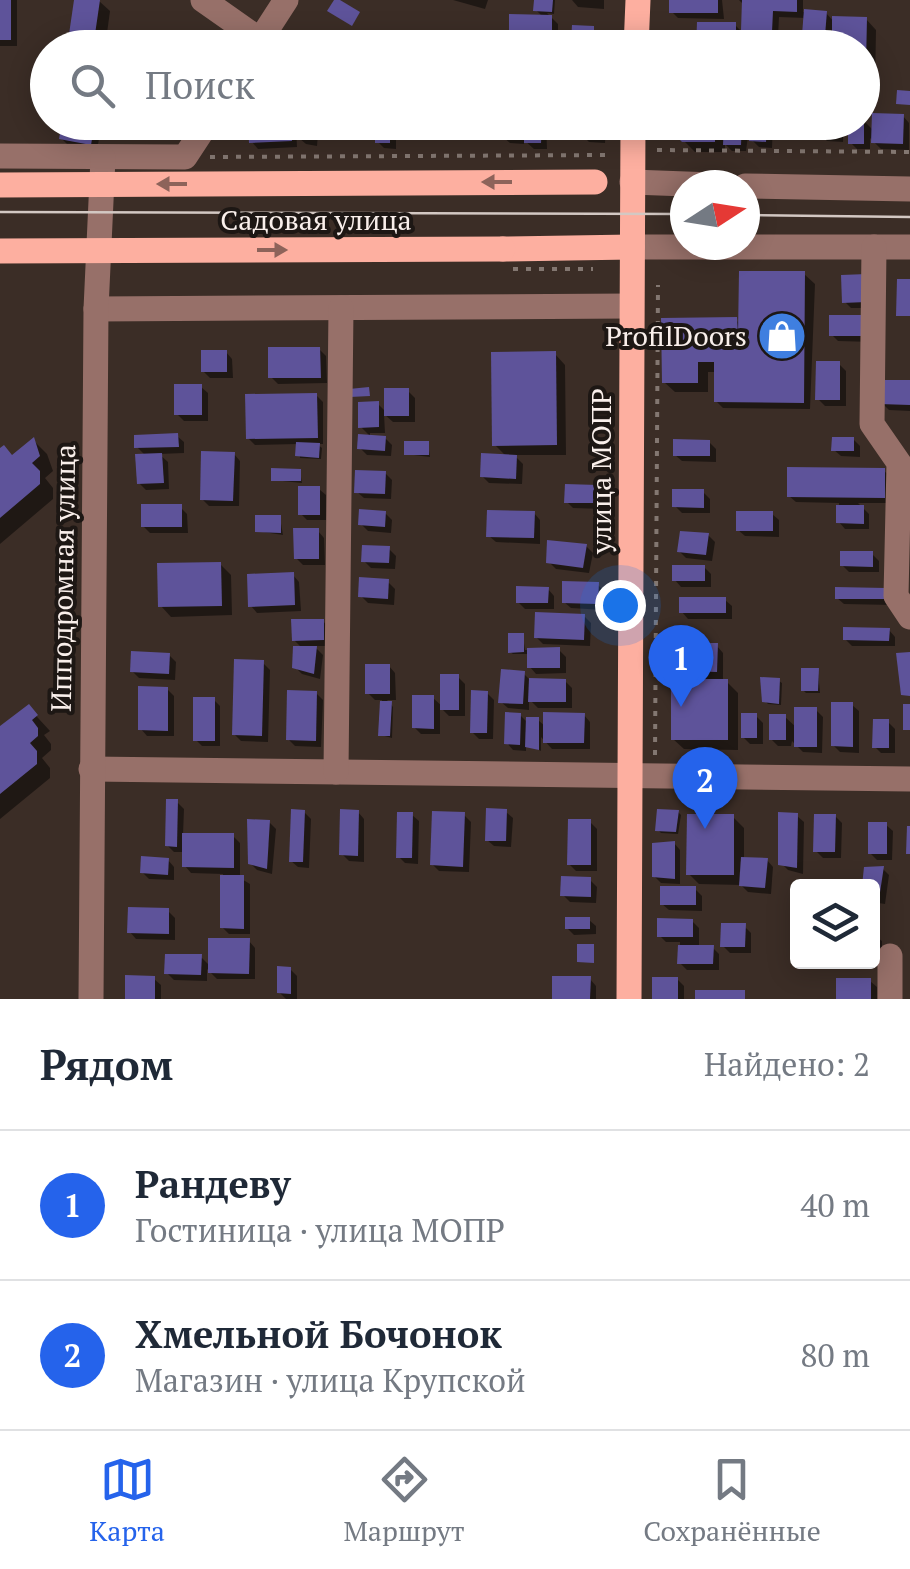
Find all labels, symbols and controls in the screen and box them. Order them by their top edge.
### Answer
search box [30,30,880,140]
icon: search [65,58,120,113]
text: Поиск [145,60,255,110]
north arrow [670,170,760,260]
one-way arrow [481,174,513,190]
one-way arrow [156,176,188,192]
street label: Садовая улица [220,201,412,238]
one-way arrow [257,242,289,258]
shop icon: ProfilDoors [756,310,808,362]
place label: ProfilDoors [605,317,747,354]
street label: улица МОПР [582,388,619,555]
street label: Ипподромная улица [42,444,83,712]
your location [595,580,646,631]
pin: 1 [648,624,714,707]
pin: 2 [672,746,738,829]
map controls [790,879,880,969]
button: layers [790,879,880,969]
text: Рядом [40,1036,173,1092]
text: Найдено: 2 [704,1043,870,1085]
text: Рандеву [135,1159,291,1209]
text: 1 [63,1184,82,1226]
text: 40 m [800,1184,870,1226]
text: Гостиница · улица МОПР [135,1209,505,1251]
text: Хмельной Бочонок [135,1309,502,1359]
text: 2 [63,1334,82,1376]
text: 80 m [800,1334,870,1376]
text: Магазин · улица Крупской [135,1359,526,1401]
tab: Карта [89,1452,165,1549]
tab: Маршрут [343,1452,465,1549]
tab: Сохранённые [643,1452,821,1549]

